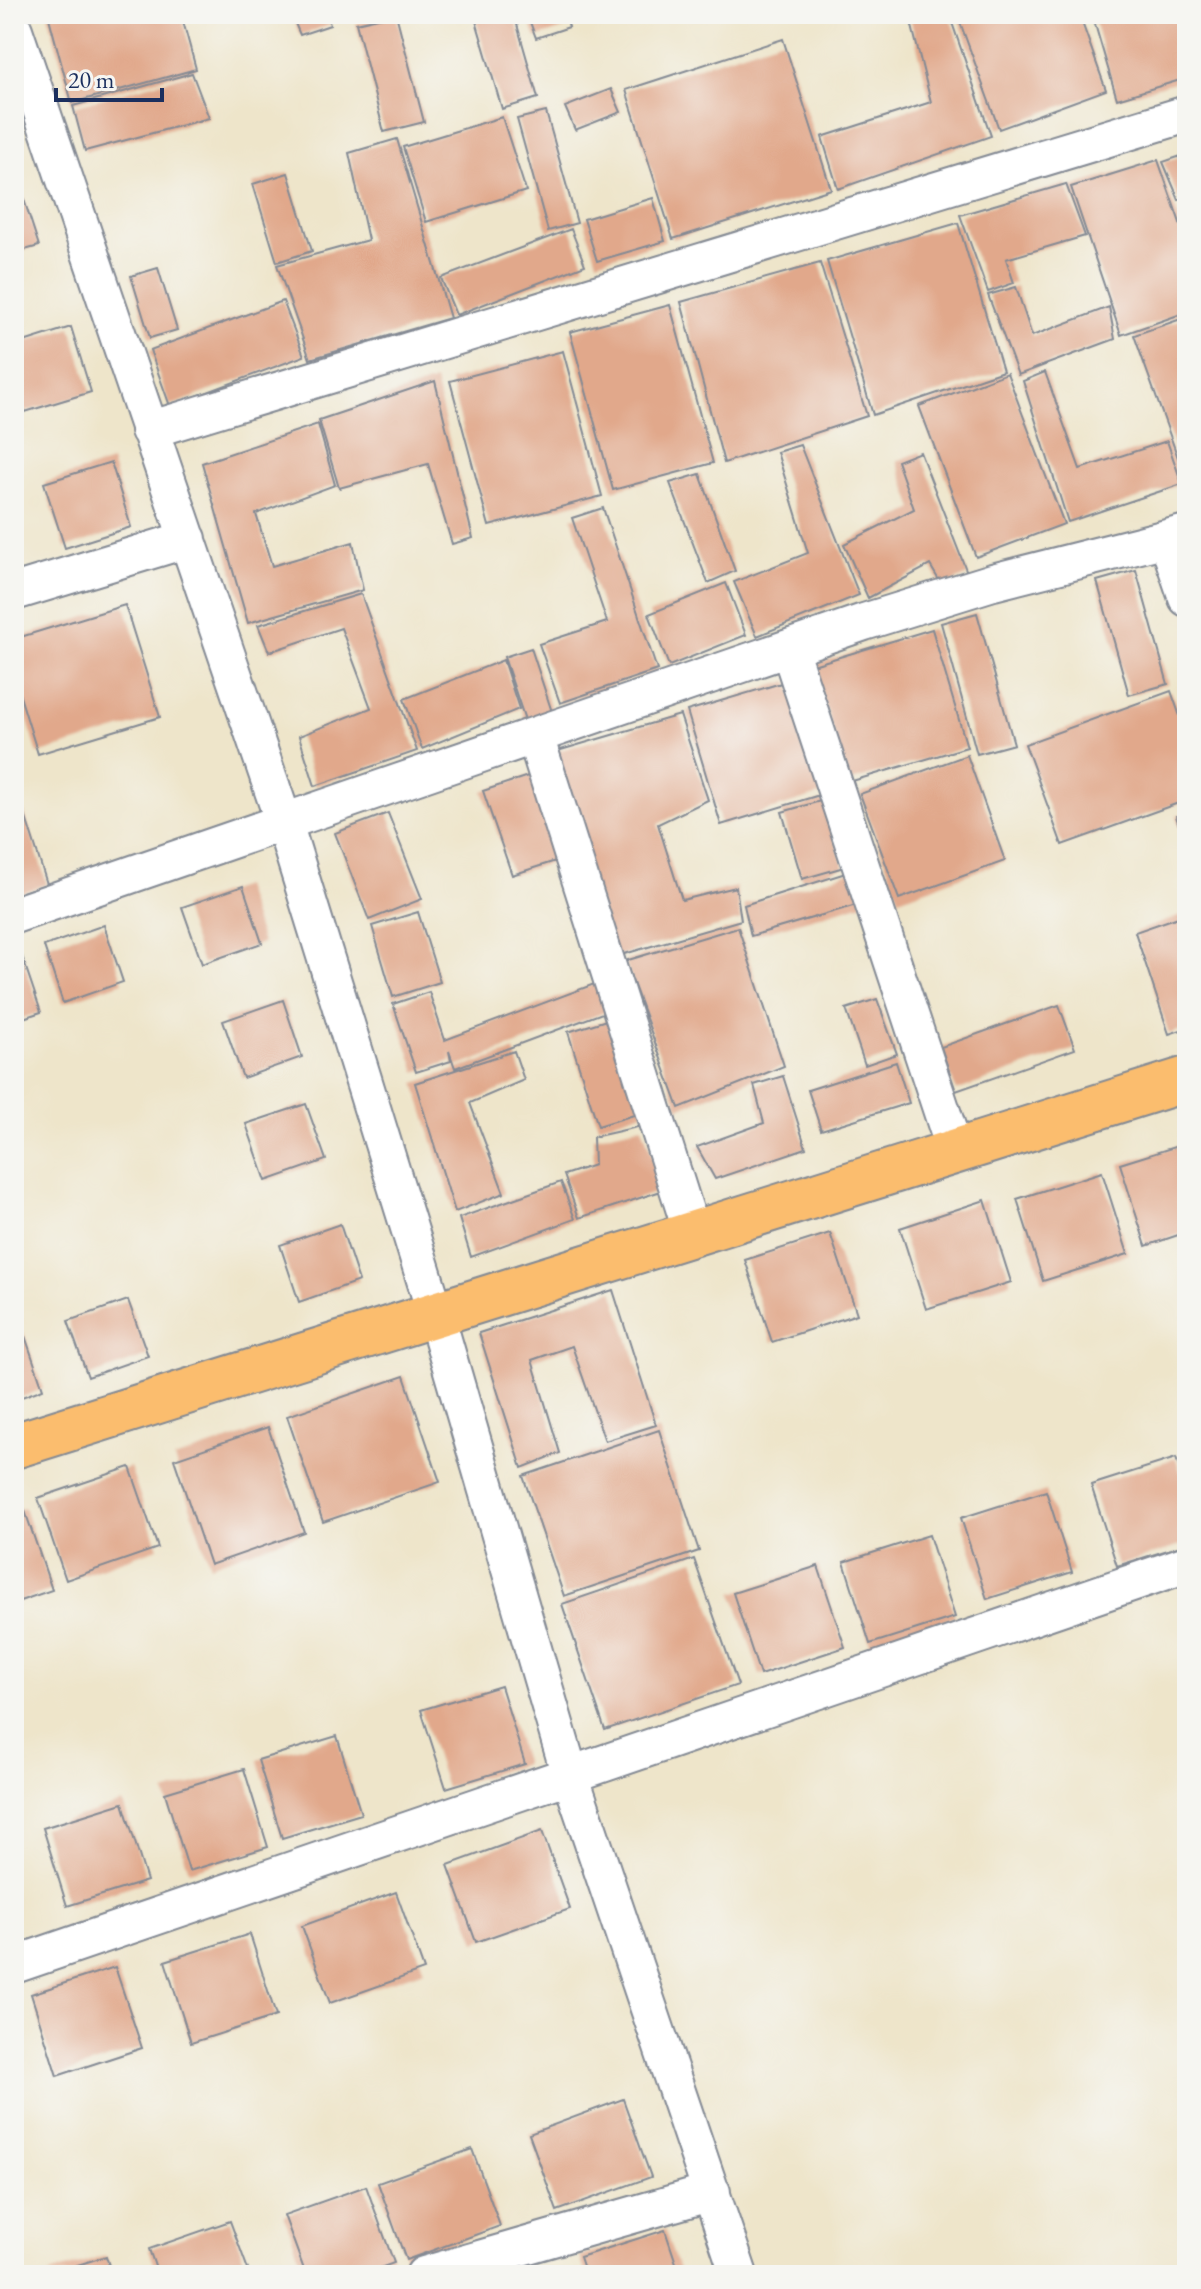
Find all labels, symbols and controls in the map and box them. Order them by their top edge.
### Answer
scale bar [56,52,162,102]
text: 20 m [68,64,115,95]

